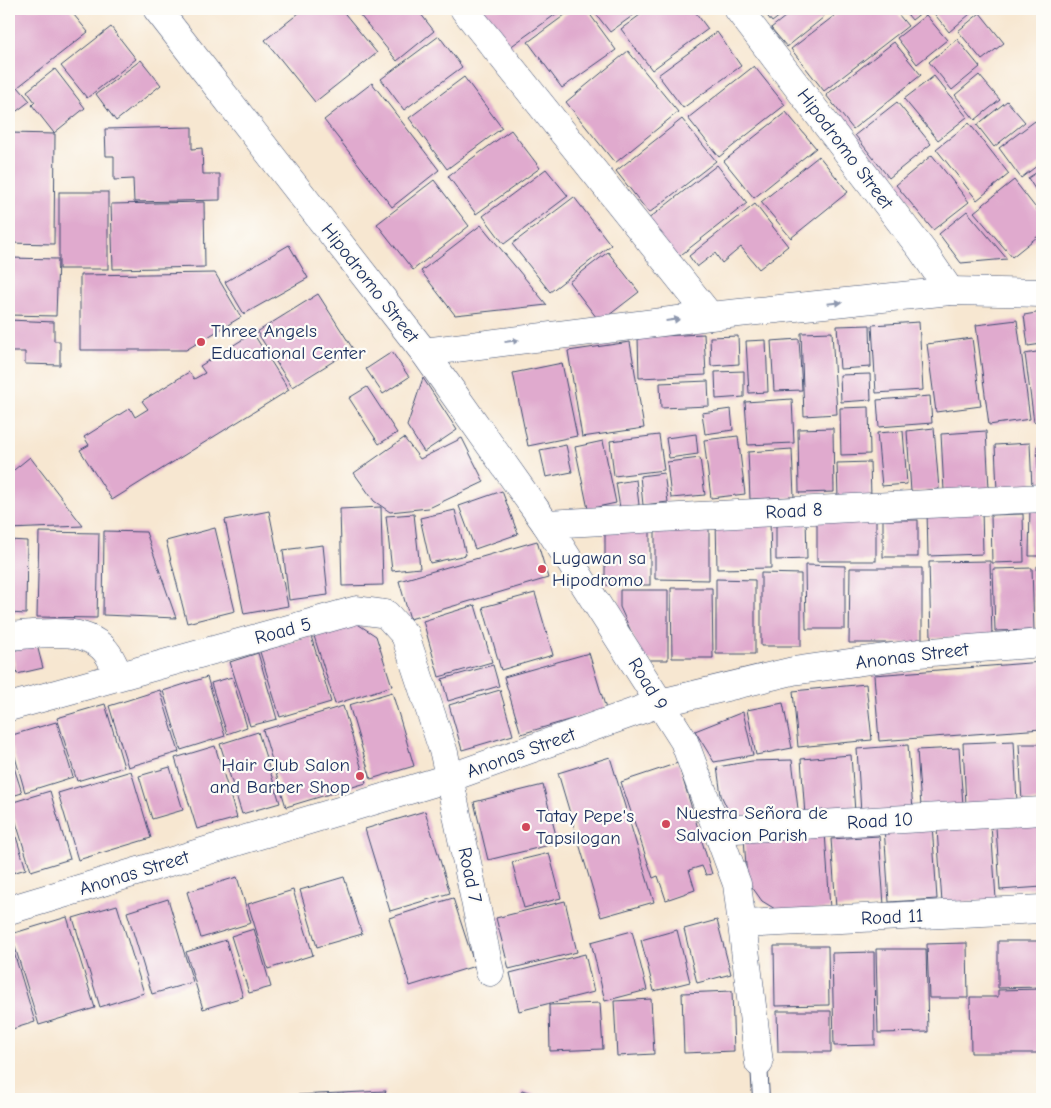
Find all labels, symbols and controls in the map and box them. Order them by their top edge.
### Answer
street label: Hipodromo Street [793,84,898,214]
street label: Hipodromo Street [317,219,424,347]
one-way arrow [827,299,843,307]
one-way arrow [665,316,681,324]
place label: Three Angels Educational Center [211,320,366,364]
marker: Three Angels Educational Center [195,336,207,348]
one-way arrow [504,337,520,345]
street label: Road 8 [765,499,823,523]
place label: Lugawan sa Hipodromo [552,547,646,591]
marker: Lugawan sa Hipodromo [536,563,548,575]
street label: Road 5 [252,613,314,649]
street label: Anonas Street [854,638,970,674]
street label: Road 9 [623,654,673,714]
street label: Anonas Street [464,723,579,783]
place label: Hair Club Salon and Barber Shop [210,754,350,798]
marker: Hair Club Salon and Barber Shop [354,770,366,782]
place label: Nuestra Señora de Salvacion Parish [676,802,828,846]
place label: Tatay Pepe's Tapsilogan [536,805,634,849]
street label: Road 10 [846,808,914,834]
marker: Nuestra Señora de Salvacion Parish [660,818,672,830]
marker: Tatay Pepe's Tapsilogan [520,821,532,833]
street label: Road 7 [453,845,487,905]
street label: Anonas Street [76,846,192,900]
street label: Road 11 [860,904,924,930]

